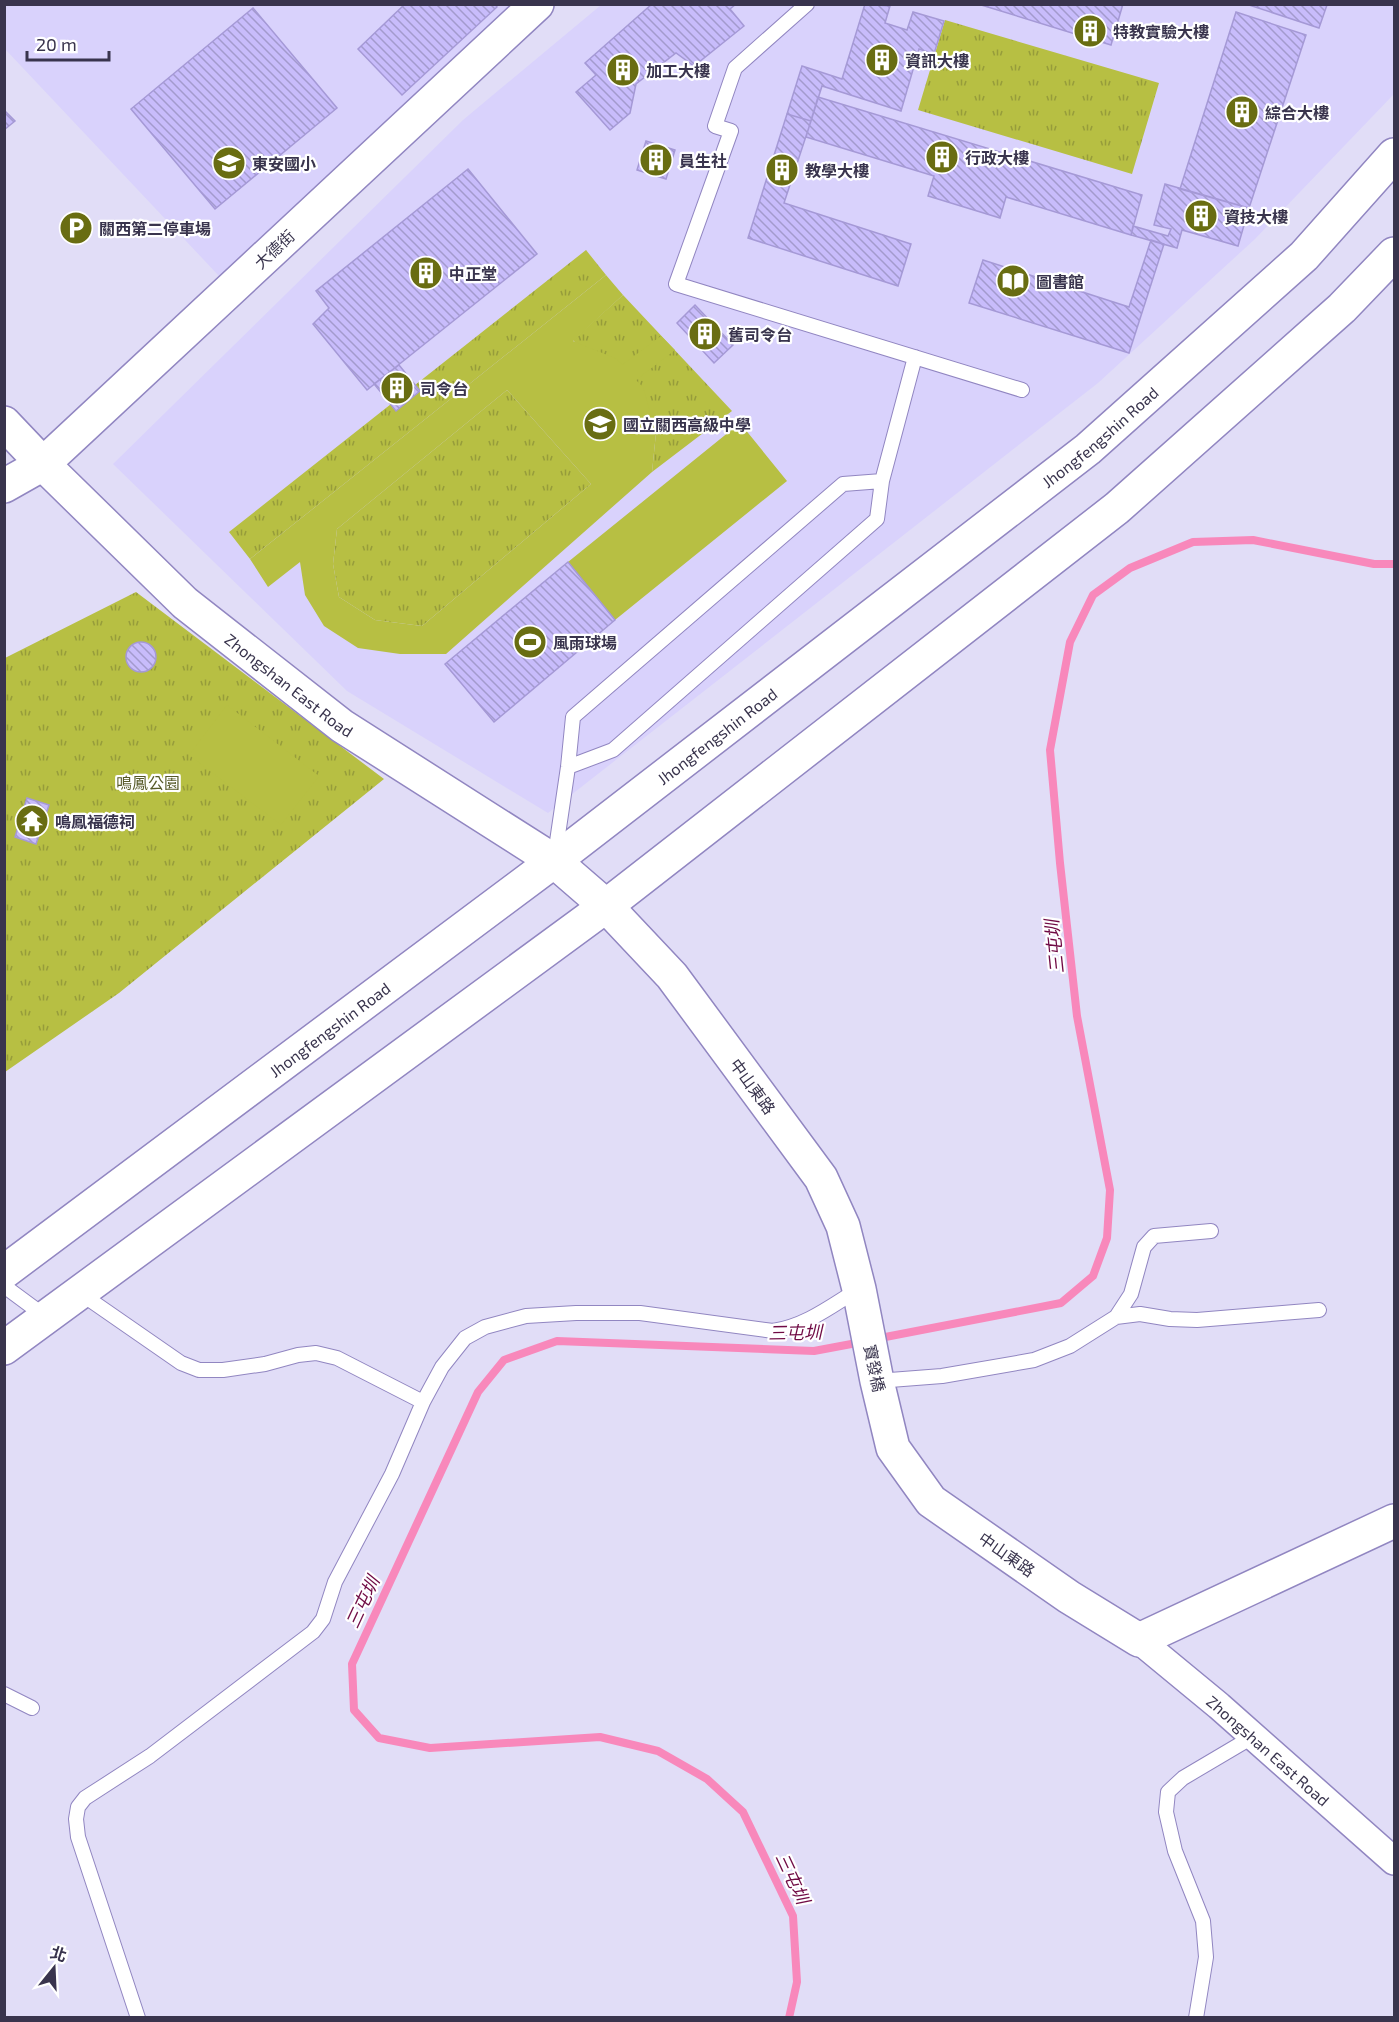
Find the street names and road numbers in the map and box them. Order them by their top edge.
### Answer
street label: 大德街 [250,226,298,272]
street label: Jhongfengshin Road [1038,382,1161,491]
street label: Zhongshan East Road [222,629,357,740]
street label: Jhongfengshin Road [653,683,780,788]
street label: Jhongfengshin Road [265,978,393,1080]
street label: 中山東路 [727,1055,779,1117]
street label: 寶發橋 [861,1343,889,1393]
street label: 中山東路 [975,1528,1039,1580]
street label: Zhongshan East Road [1203,1691,1334,1809]

